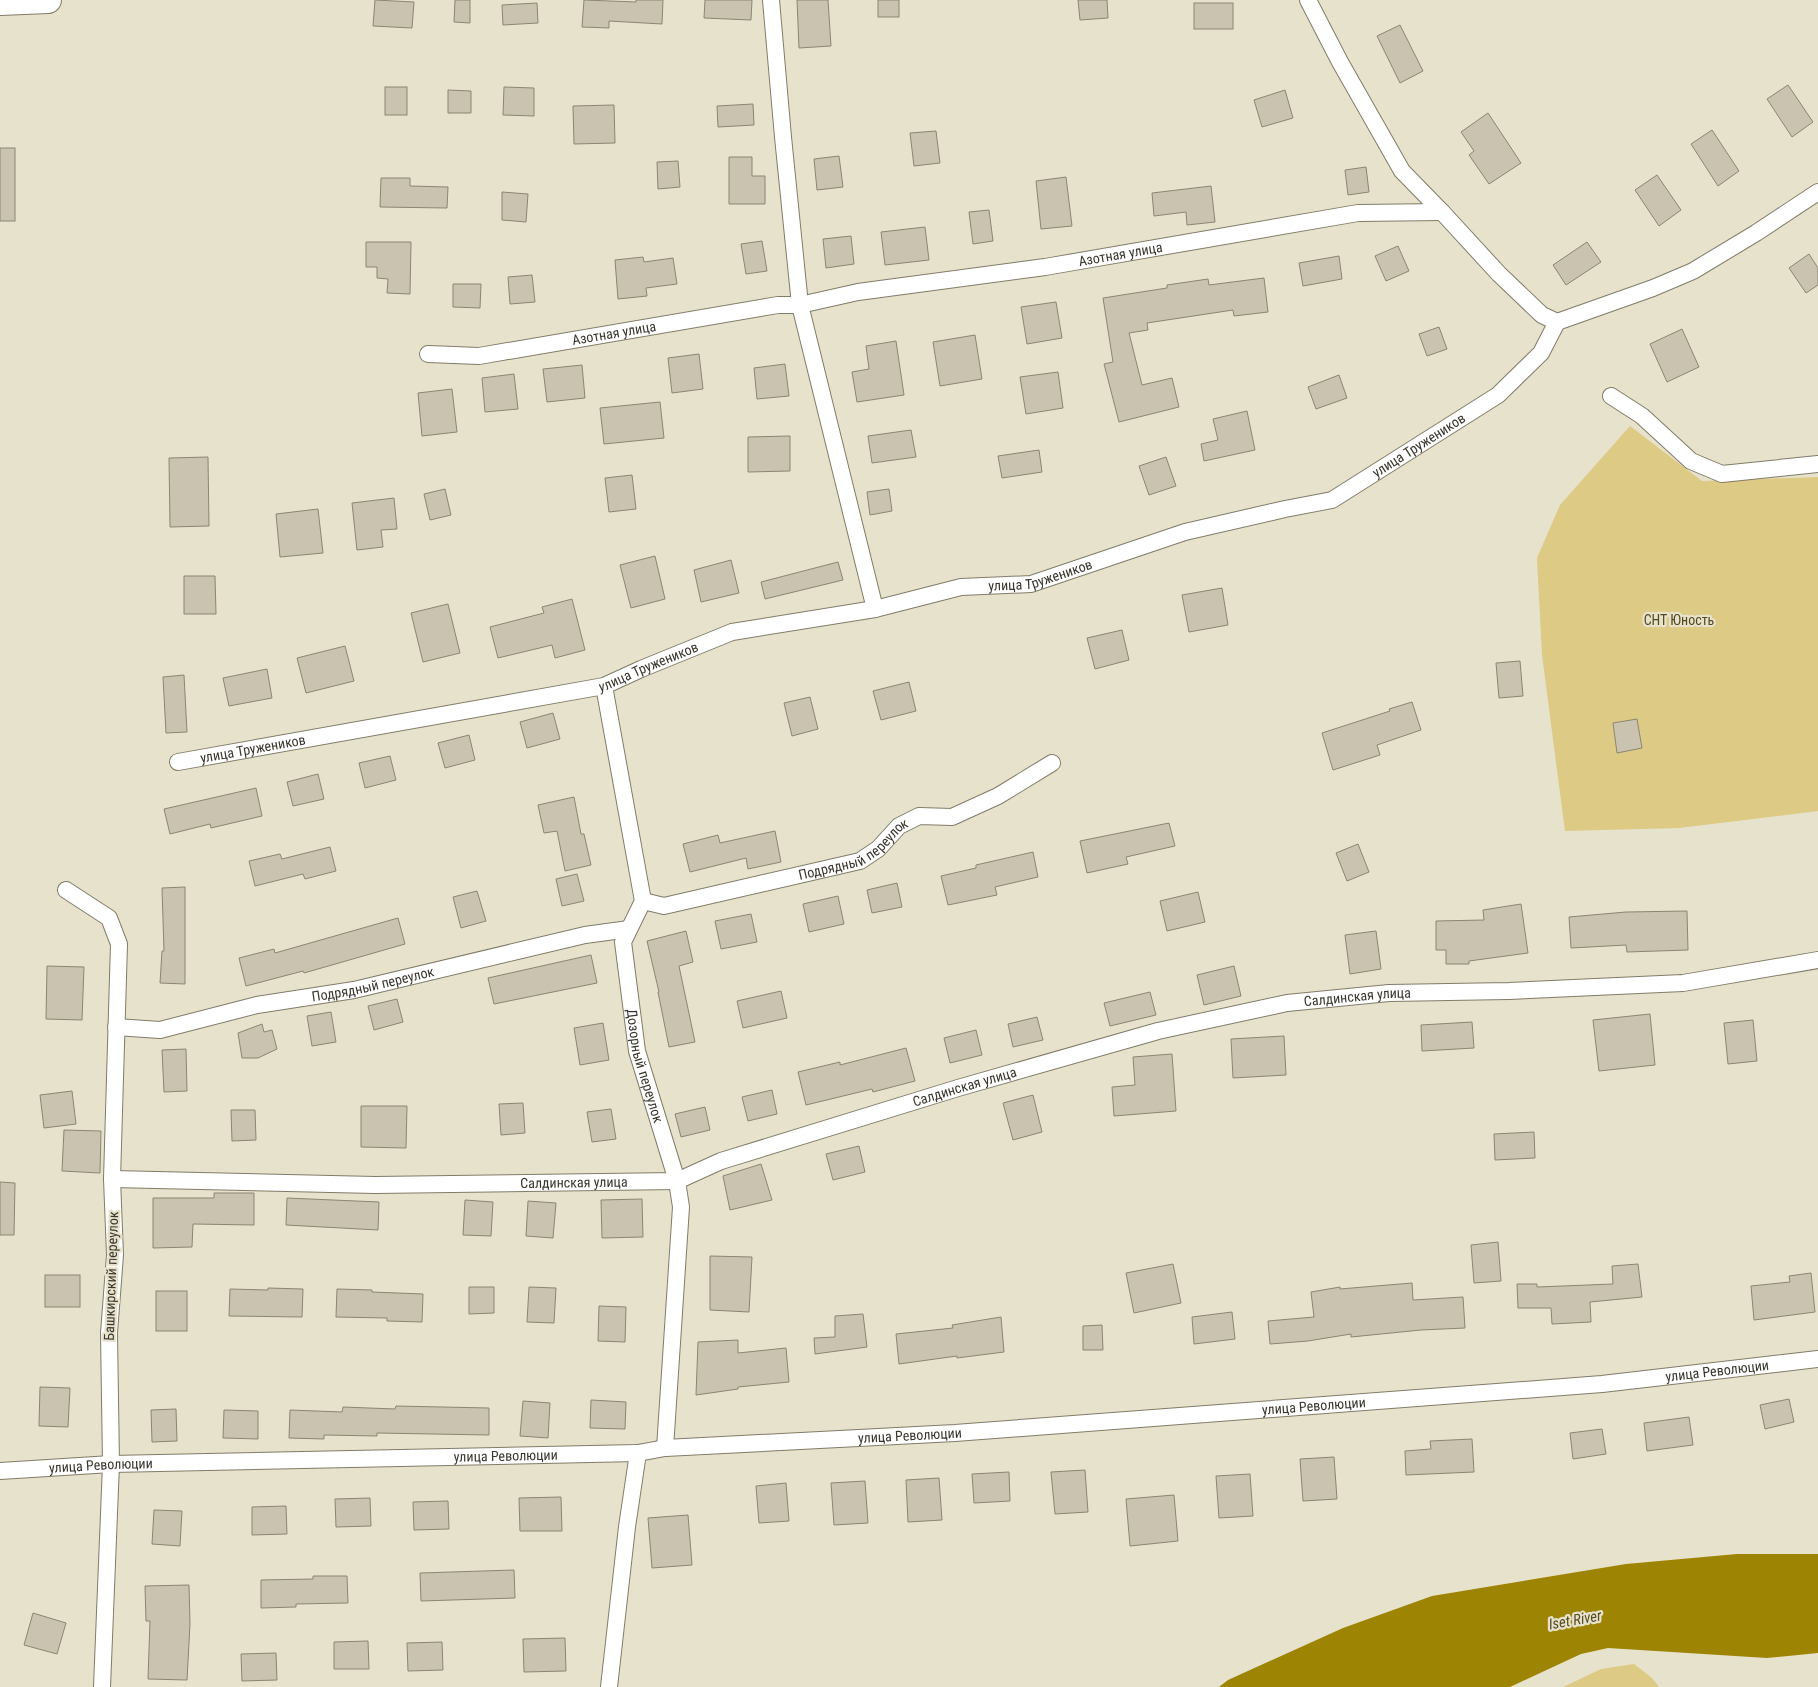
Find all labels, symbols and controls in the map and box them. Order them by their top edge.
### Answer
street label: Азотная улица [1077,239,1164,269]
street label: Азотная улица [571,318,657,348]
street label: улица Тружеников [1369,410,1468,480]
street label: улица Тружеников [988,556,1094,594]
park label: СНТ Юность [1644,612,1715,628]
street label: улица Тружеников [598,639,700,695]
street label: улица Тружеников [199,731,307,766]
street label: Подрядный переулок [797,815,911,883]
street label: Подрядный переулок [311,963,436,1004]
street label: Салдинская улица [1303,985,1411,1009]
street label: Дозорный переулок [624,1008,667,1125]
street label: Салдинская улица [911,1064,1018,1110]
street label: Салдинская улица [520,1174,628,1191]
street label: Башкирский переулок [101,1211,121,1341]
street label: улица Революции [1665,1357,1770,1385]
street label: улица Революции [1261,1394,1366,1418]
street label: улица Революции [858,1425,962,1446]
street label: улица Революции [454,1447,558,1465]
street label: улица Революции [48,1455,153,1476]
water label: Iset River [1547,1606,1603,1633]

